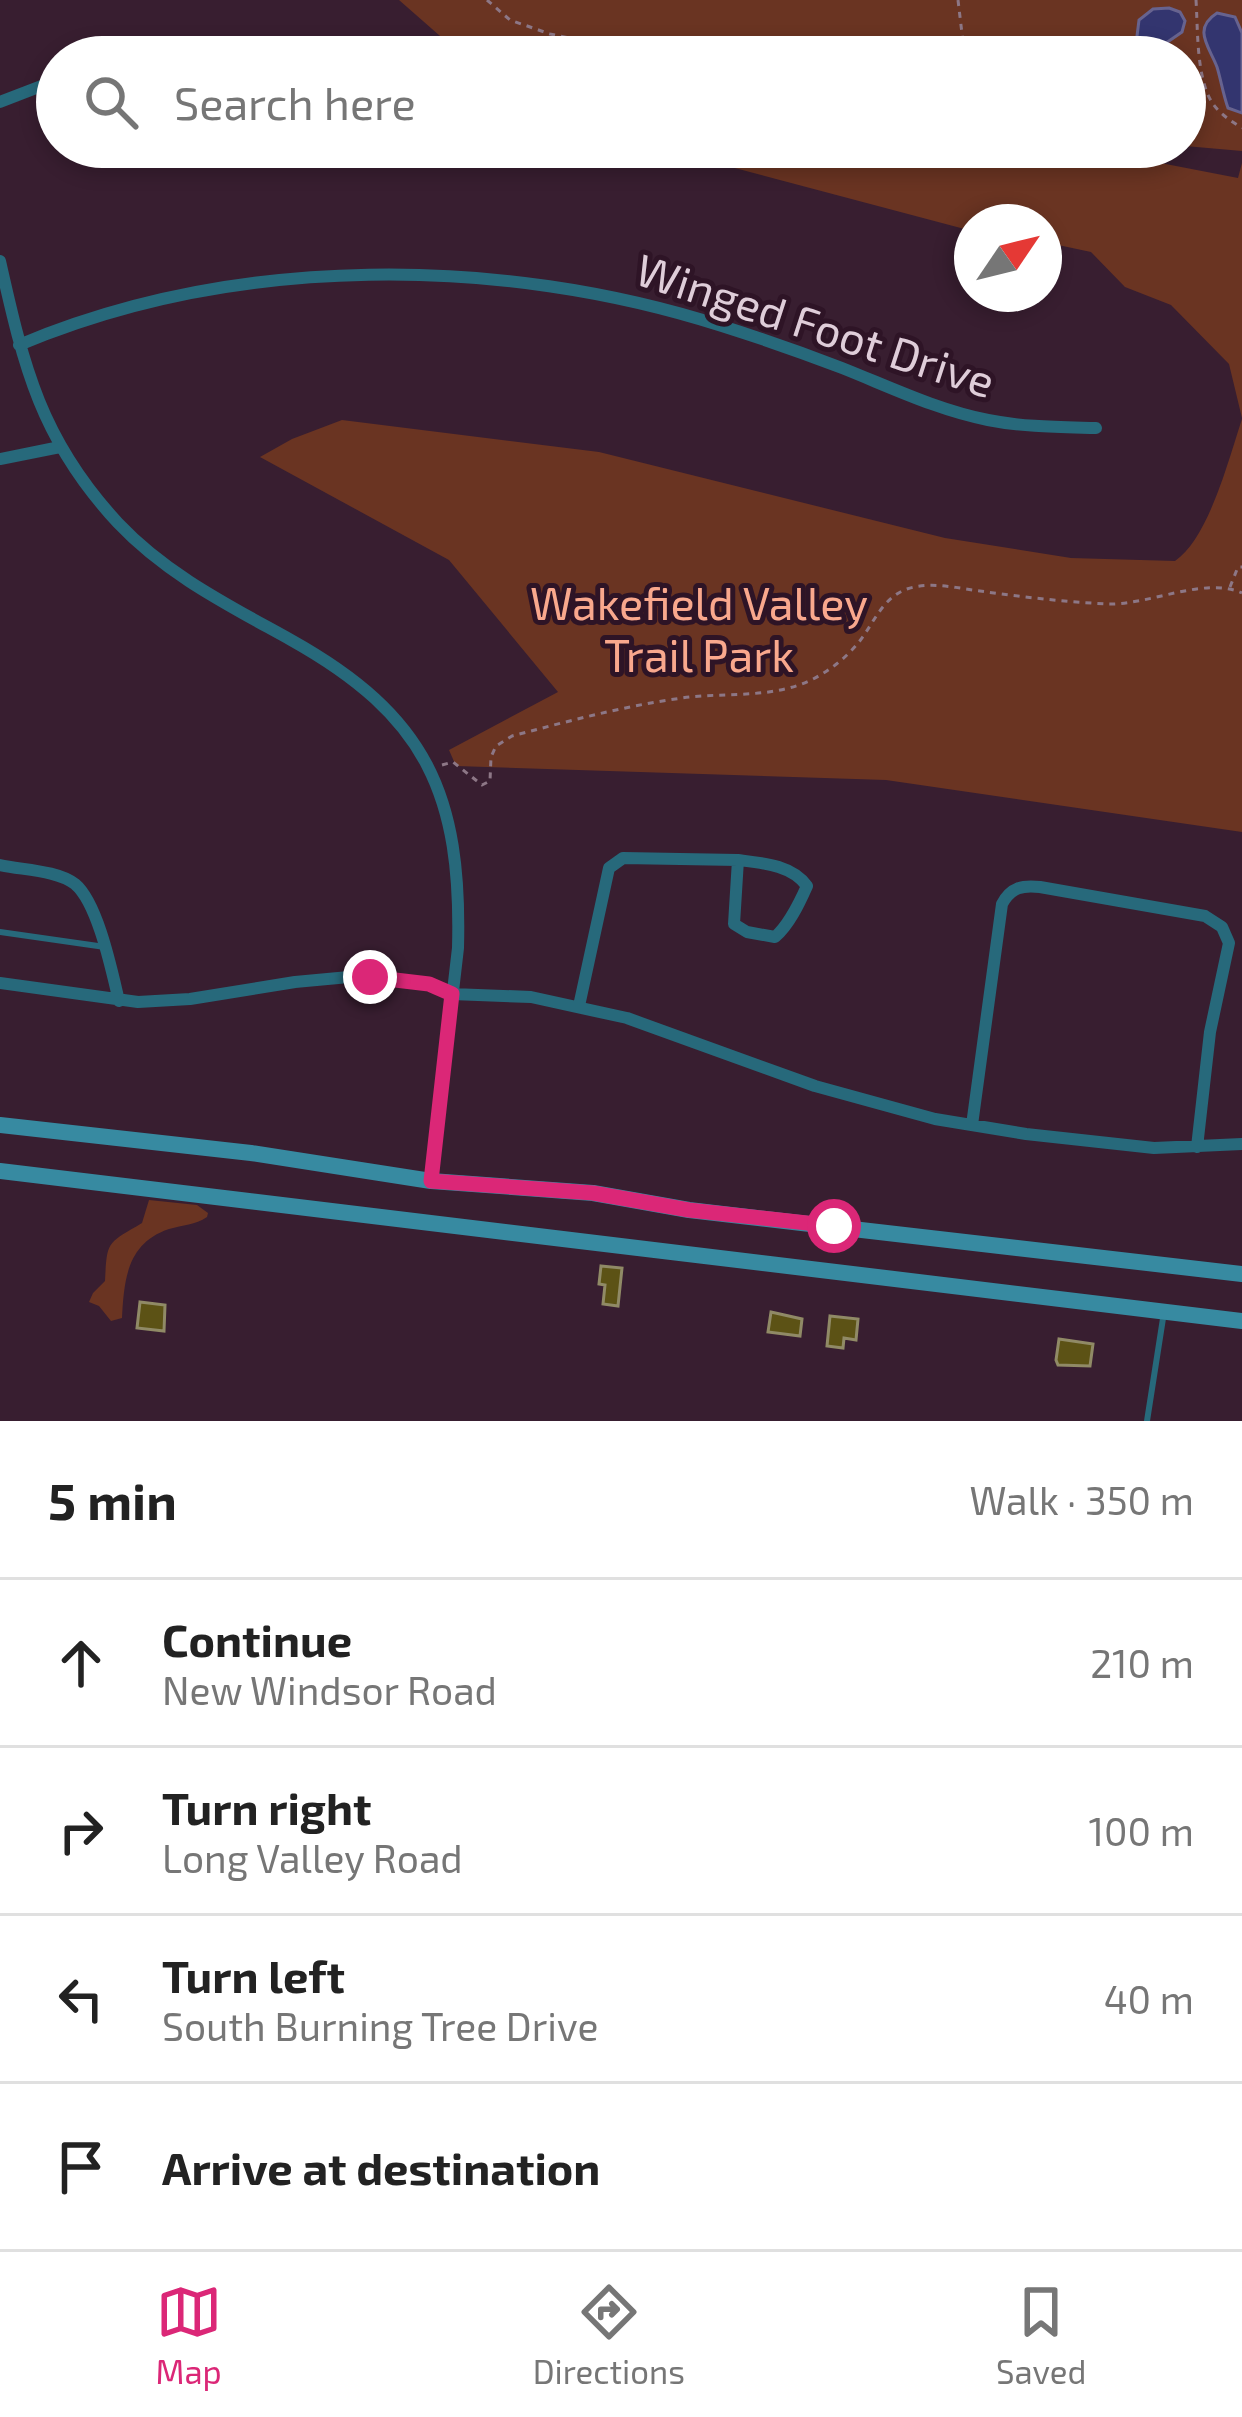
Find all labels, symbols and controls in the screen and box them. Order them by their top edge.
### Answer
search box [36,36,1206,168]
icon: search [78,69,144,135]
text: Search here [174,75,416,129]
north arrow [954,204,1062,312]
street label: Winged Foot Drive [630,241,1002,407]
park label: Wakefield Valley Trail Park [530,575,868,681]
route end [343,950,397,1004]
route start [807,1199,861,1253]
text: 5 min [48,1469,177,1530]
text: Walk · 350 m [969,1476,1194,1523]
text: Continue [162,1612,352,1666]
icon: ahead [48,1630,114,1696]
text: 210 m [1090,1639,1194,1686]
text: New Windsor Road [162,1666,497,1713]
text: Turn right [162,1780,371,1834]
icon: right [48,1798,114,1864]
text: 100 m [1089,1807,1194,1854]
text: Long Valley Road [162,1834,463,1881]
text: Turn left [162,1948,345,2002]
icon: left [48,1966,114,2032]
text: 40 m [1104,1975,1194,2022]
text: South Burning Tree Drive [162,2002,598,2049]
icon: arrive [48,2134,114,2200]
text: Arrive at destination [162,2140,600,2194]
tab: Map [156,2279,222,2391]
tab: Directions [533,2279,685,2391]
tab: Saved [996,2279,1086,2391]

